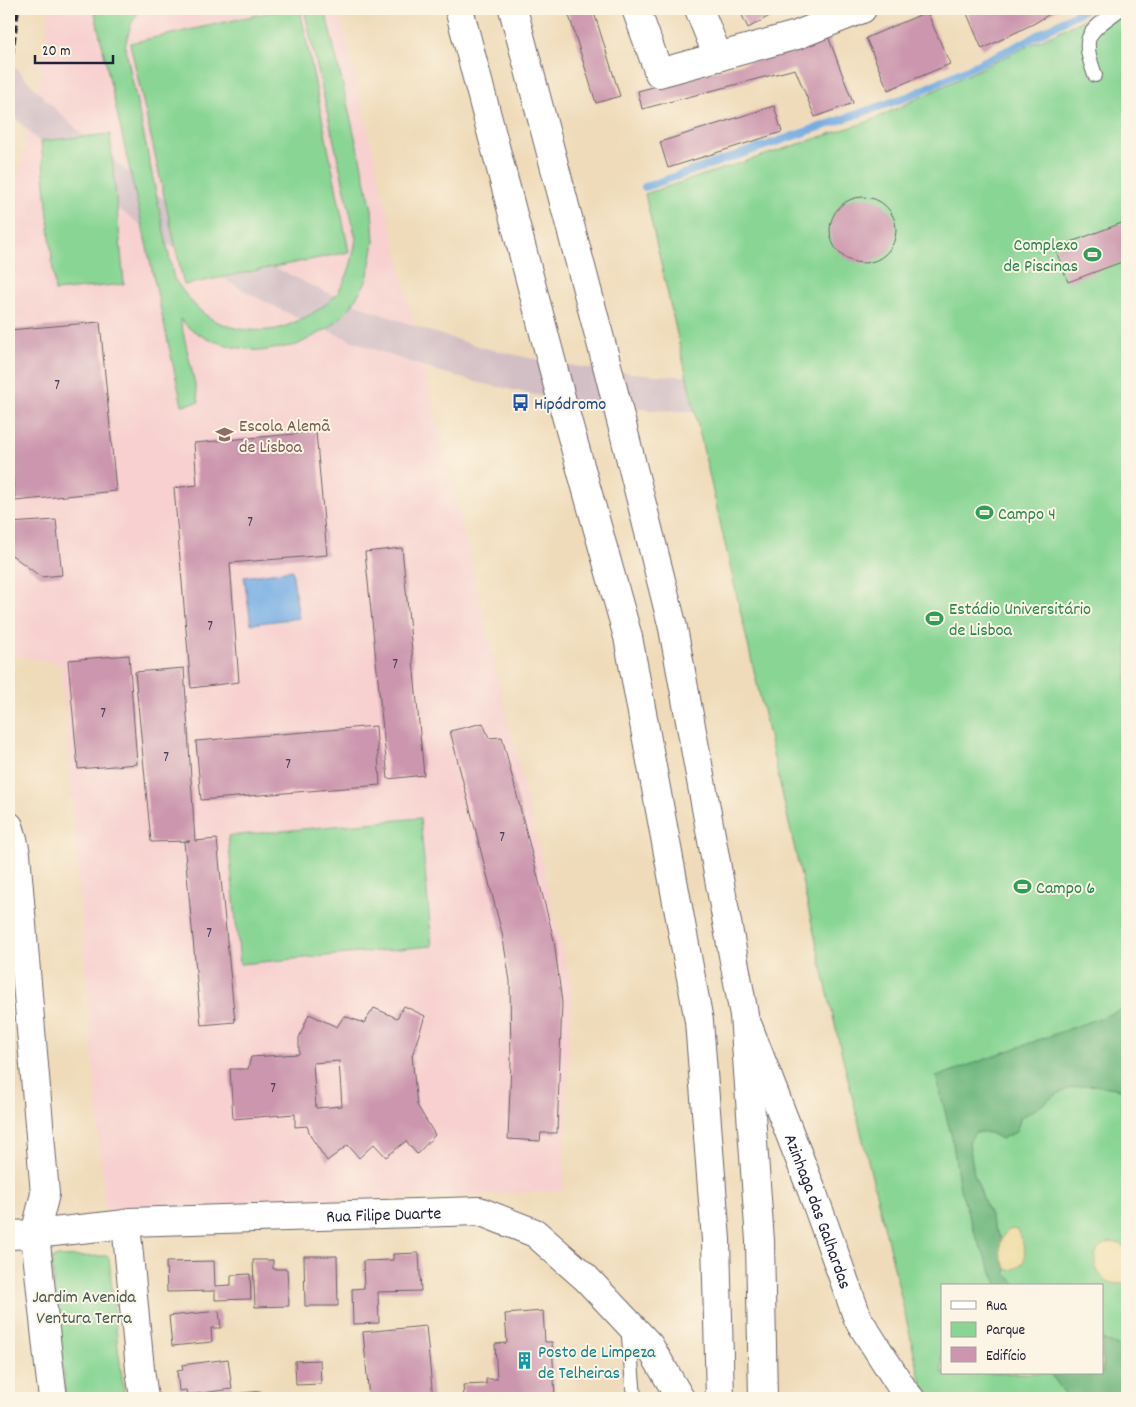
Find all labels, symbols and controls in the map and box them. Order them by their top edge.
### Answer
scale bar [35,32,112,64]
text: 20 m [42,41,70,63]
place label: Complexo de Piscinas [1004,234,1078,280]
sports icon: Complexo de Piscinas [1082,244,1102,264]
house number: 7 [54,375,60,397]
bus stop icon: Hipódromo [510,393,530,413]
place label: Hipódromo [534,393,606,418]
place label: Escola Alemã de Lisboa [239,415,330,461]
school or university icon: Escola Alemã de Lisboa [215,425,235,445]
sports icon: Campo 4 [974,503,994,523]
place label: Campo 4 [998,503,1056,528]
house number: 7 [247,512,253,534]
place label: Estádio Universitário de Lisboa [949,598,1091,644]
sports icon: Estádio Universitário de Lisboa [925,608,945,628]
house number: 7 [207,616,213,638]
house number: 7 [392,654,398,676]
house number: 7 [100,703,106,725]
house number: 7 [163,747,169,769]
house number: 7 [285,754,291,776]
house number: 7 [499,827,505,849]
sports icon: Campo 6 [1012,877,1032,897]
place label: Campo 6 [1036,877,1095,902]
house number: 7 [206,923,212,945]
house number: 7 [270,1078,276,1100]
street label: Azinhaga das Galhardas [776,1131,856,1293]
street label: Rua Filipe Duarte [326,1202,442,1231]
legend [941,1284,1104,1374]
park label: Jardim Avenida Ventura Terra [32,1286,136,1332]
text: Rua [986,1296,1008,1318]
text: Parque [986,1320,1026,1342]
place label: Posto de Limpeza de Telheiras [538,1341,656,1387]
text: Edifício [986,1346,1026,1368]
building icon: Posto de Limpeza de Telheiras [514,1351,534,1371]

